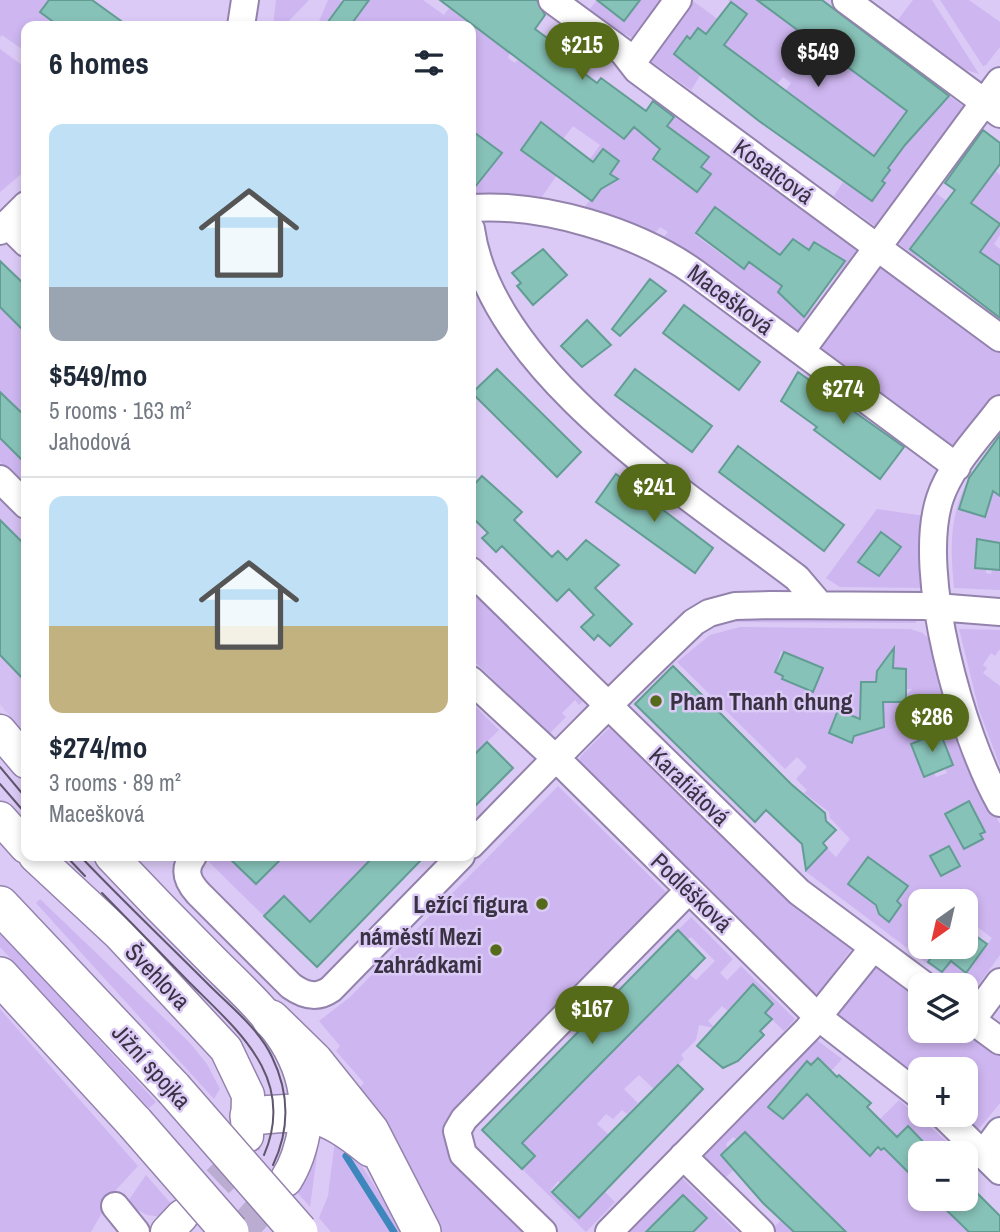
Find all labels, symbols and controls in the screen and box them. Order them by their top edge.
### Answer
pin: $215 [541,22,623,82]
text: $215 [561,29,603,60]
pin: $549 [777,29,859,89]
text: $549 [797,36,839,67]
text: 6 homes [49,43,149,83]
icon: filters [410,44,448,82]
street label: Kosatcová [727,131,821,211]
icon: home [186,170,312,296]
street label: Macešková [682,256,780,342]
text: $549/mo [49,355,147,395]
pin: $274 [802,366,884,426]
text: $274 [822,373,864,404]
text: 5 rooms · 163 m² [49,395,192,426]
text: Jahodová [49,426,131,457]
pin: $241 [613,464,695,524]
text: $241 [633,471,675,502]
icon: home [186,542,312,668]
place label: Pham Thanh chung [670,685,853,717]
marker: Pham Thanh chung [648,693,664,709]
pin: $286 [891,694,973,754]
text: $286 [911,701,953,732]
text: $274/mo [49,727,147,767]
street label: Karafiátová [643,740,737,833]
text: 3 rooms · 89 m² [49,767,181,798]
text: Macešková [49,798,144,829]
street label: Podléšková [644,845,740,939]
place label: Ležící figura [413,888,528,920]
north arrow [908,889,978,959]
map controls [908,889,978,1211]
marker: Ležící figura [534,896,550,912]
place label: náměstí Mezi zahrádkami [360,920,482,980]
street label: Švehlova [118,936,198,1016]
marker: náměstí Mezi zahrádkami [488,942,504,958]
button: layers [908,973,978,1043]
pin: $167 [551,986,633,1046]
text: $167 [571,993,613,1024]
street label: Jižní spojka [105,1017,199,1115]
button: + [908,1057,978,1127]
button: − [908,1141,978,1211]

